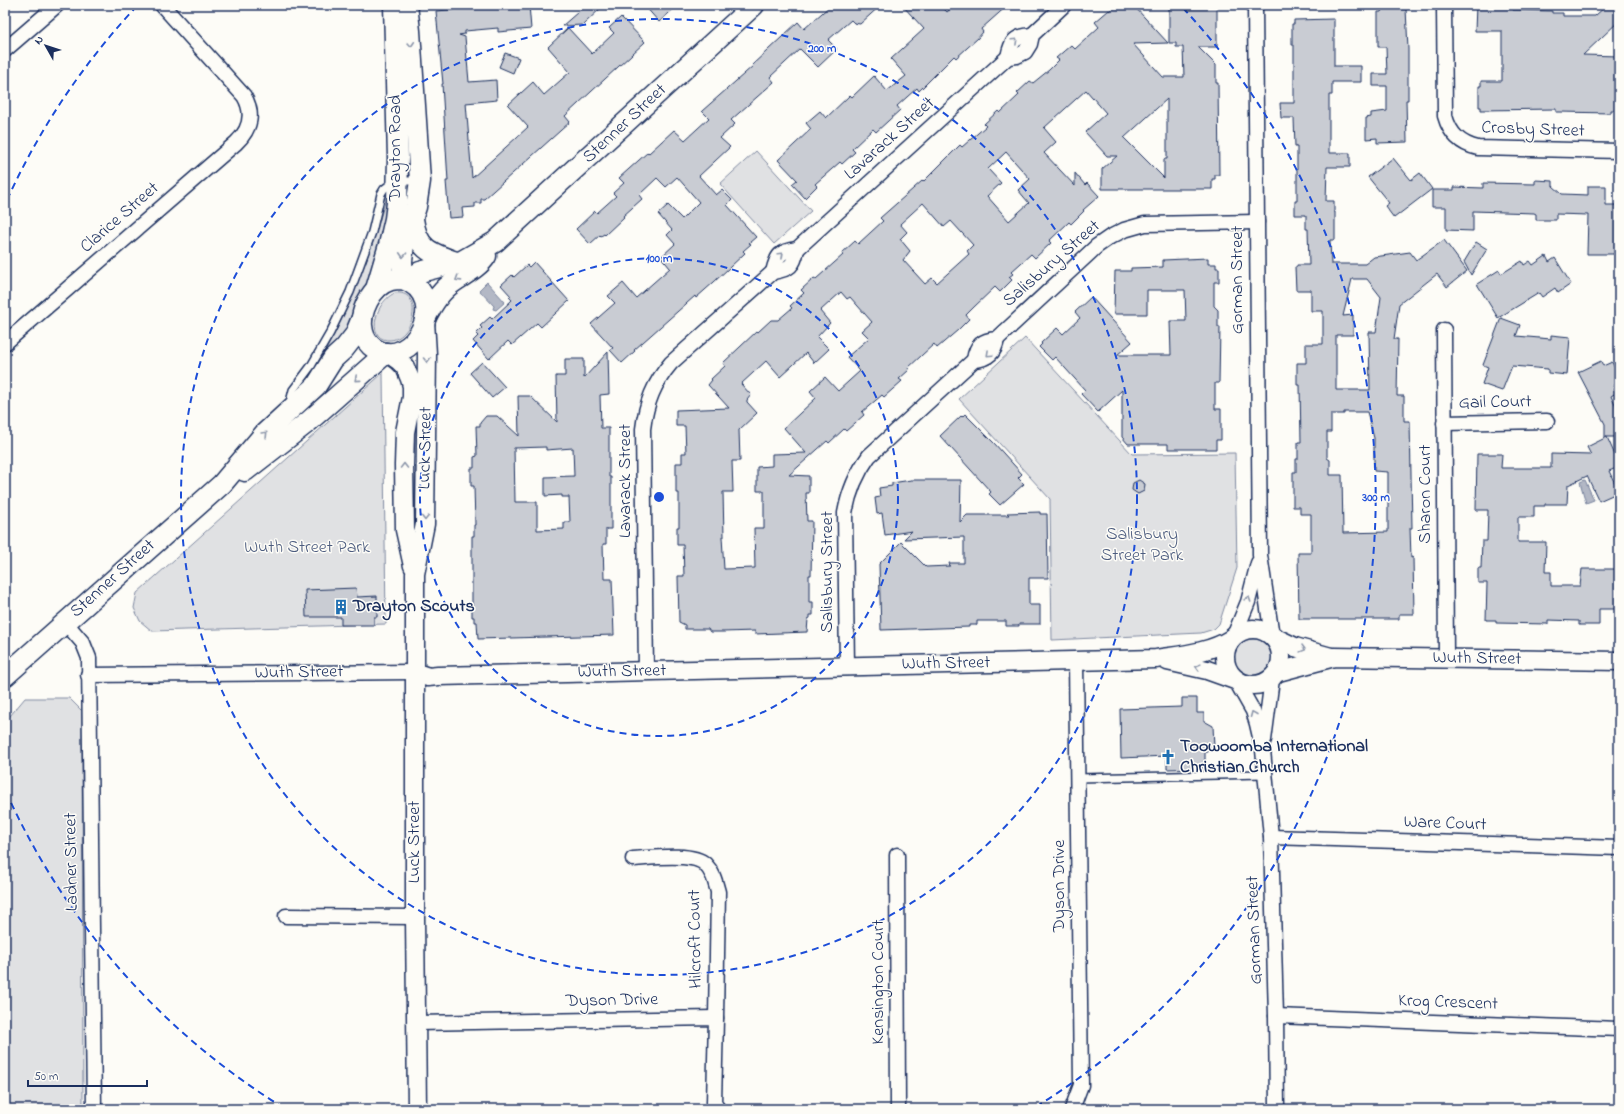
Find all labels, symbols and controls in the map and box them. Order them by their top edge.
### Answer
north arrow [26,26,66,66]
text: N [30,32,48,48]
one-way arrow [1010,39,1018,46]
text: 200 m [807,40,837,58]
one-way arrow [407,41,416,47]
street label: Stenner Street [577,78,673,170]
street label: Lavarack Street [839,91,941,187]
street label: Drayton Road [383,95,409,202]
street label: Crosby Street [1481,115,1585,145]
street label: Clarice Street [75,176,165,260]
street label: Salisbury Street [997,214,1107,314]
street label: Gorman Street [1225,226,1251,334]
text: 100 m [646,250,673,268]
one-way arrow [398,252,407,258]
one-way arrow [776,253,784,260]
one-way arrow [455,275,462,282]
one-way arrow [987,350,994,357]
one-way arrow [423,357,431,363]
one-way arrow [355,375,362,382]
street label: Gail Court [1458,389,1532,417]
street label: Luck Street [412,406,440,490]
street label: Lavarack Street [613,424,639,538]
one-way arrow [261,431,268,438]
street label: Sharon Court [1413,444,1439,544]
one-way arrow [400,463,408,469]
text: 300 m [1361,489,1391,507]
centre of rings [652,490,666,504]
street label: Salisbury Street [815,511,841,633]
one-way arrow [421,515,429,521]
park label: Salisbury Street Park [1101,522,1183,569]
street label: Stenner Street [65,534,161,624]
park label: Wuth Street Park [244,535,370,561]
place label: Drayton Scouts [352,594,475,621]
one-way arrow [1243,596,1252,603]
building icon: Drayton Scouts [332,598,350,616]
one-way arrow [1299,644,1306,653]
street label: Wuth Street [1432,645,1522,673]
street label: Wuth Street [901,650,991,678]
street label: Wuth Street [577,658,667,686]
street label: Wuth Street [254,659,344,687]
one-way arrow [1195,664,1201,672]
one-way arrow [1250,711,1258,718]
place label: Toowoomba International Christian Church [1180,734,1368,781]
church icon: Toowoomba International Christian Church [1159,748,1177,766]
street label: Luck Street [402,801,428,883]
street label: Ware Court [1403,810,1487,838]
street label: Ladner Street [58,812,86,912]
street label: Dyson Drive [1047,839,1073,933]
street label: Gorman Street [1240,875,1270,985]
street label: Hilcroft Court [682,889,710,989]
street label: Kensington Court [866,920,893,1044]
street label: Dyson Drive [564,987,660,1015]
street label: Krog Crescent [1398,988,1498,1019]
scale bar [28,1062,147,1088]
text: 50 m [34,1068,58,1086]

